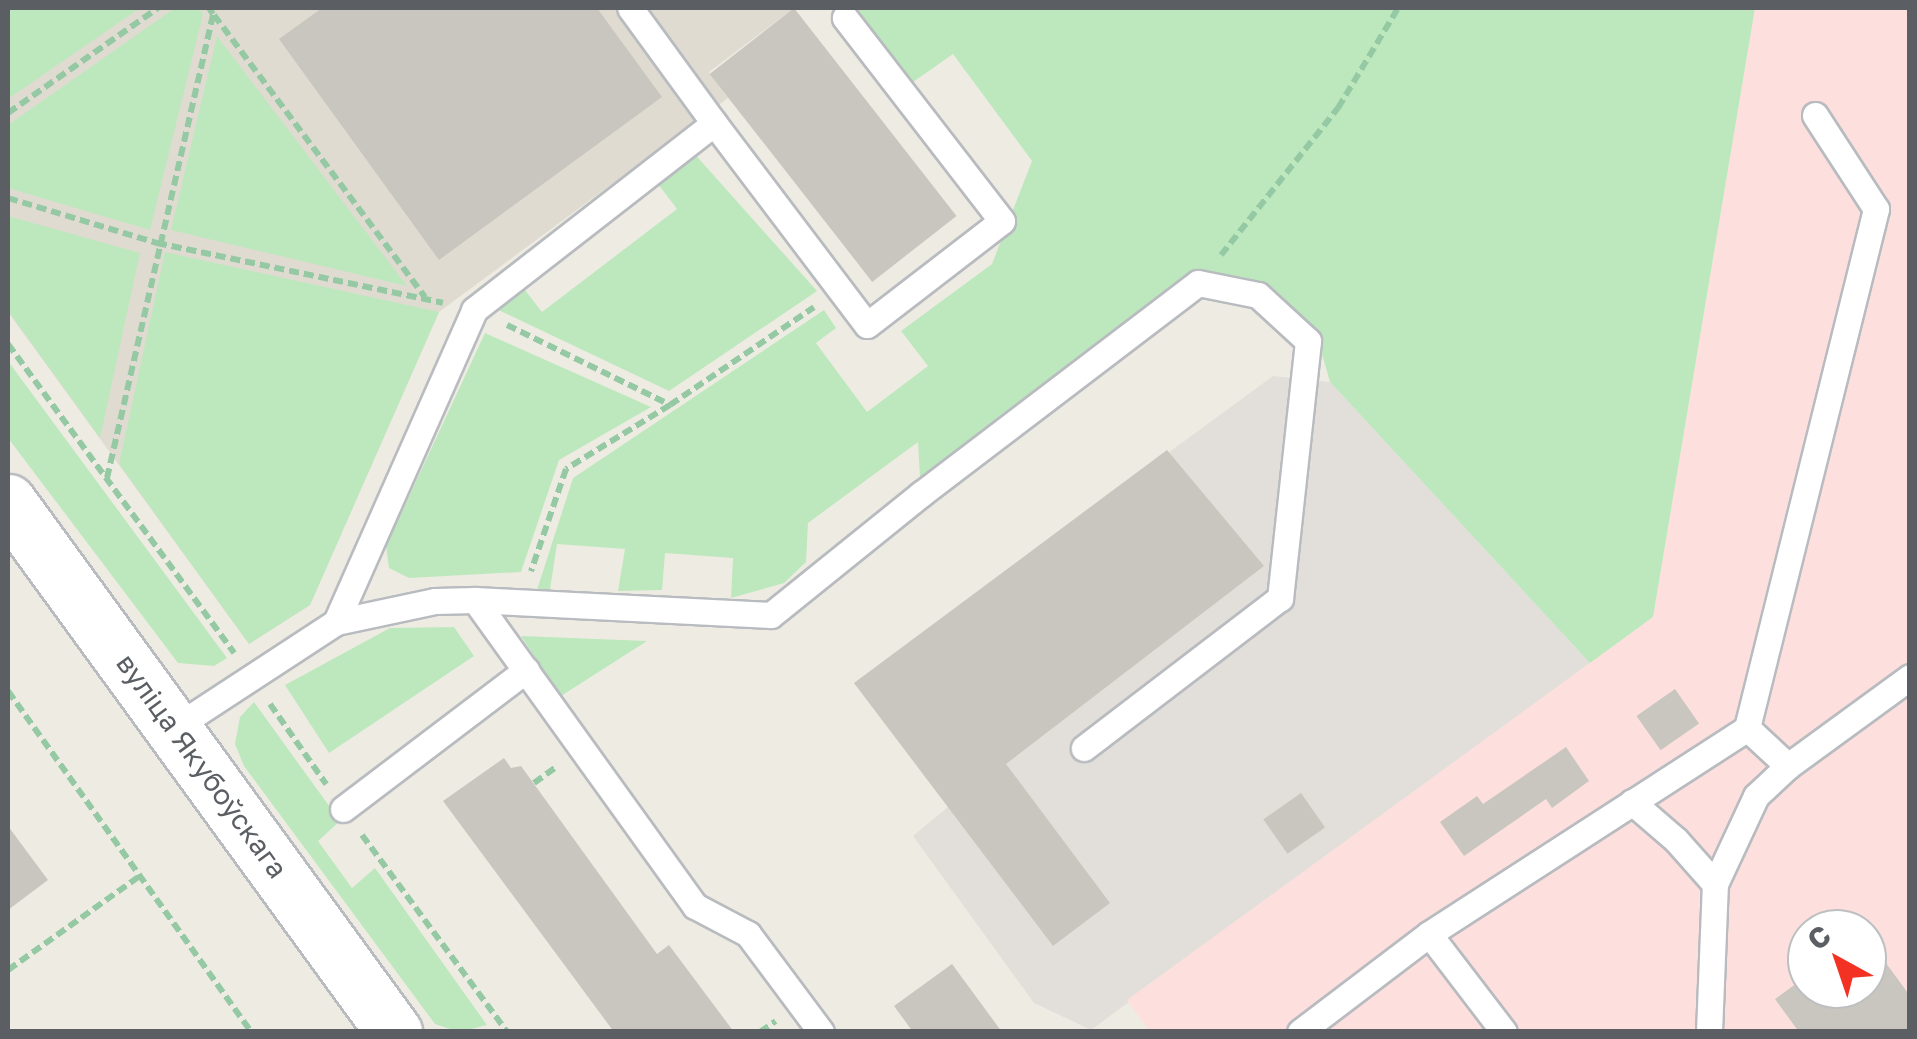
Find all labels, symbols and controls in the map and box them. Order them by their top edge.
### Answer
street label: вуліца Якубоўскага [109,647,295,885]
north arrow [1787,909,1887,1009]
text: С [1800,918,1837,956]

